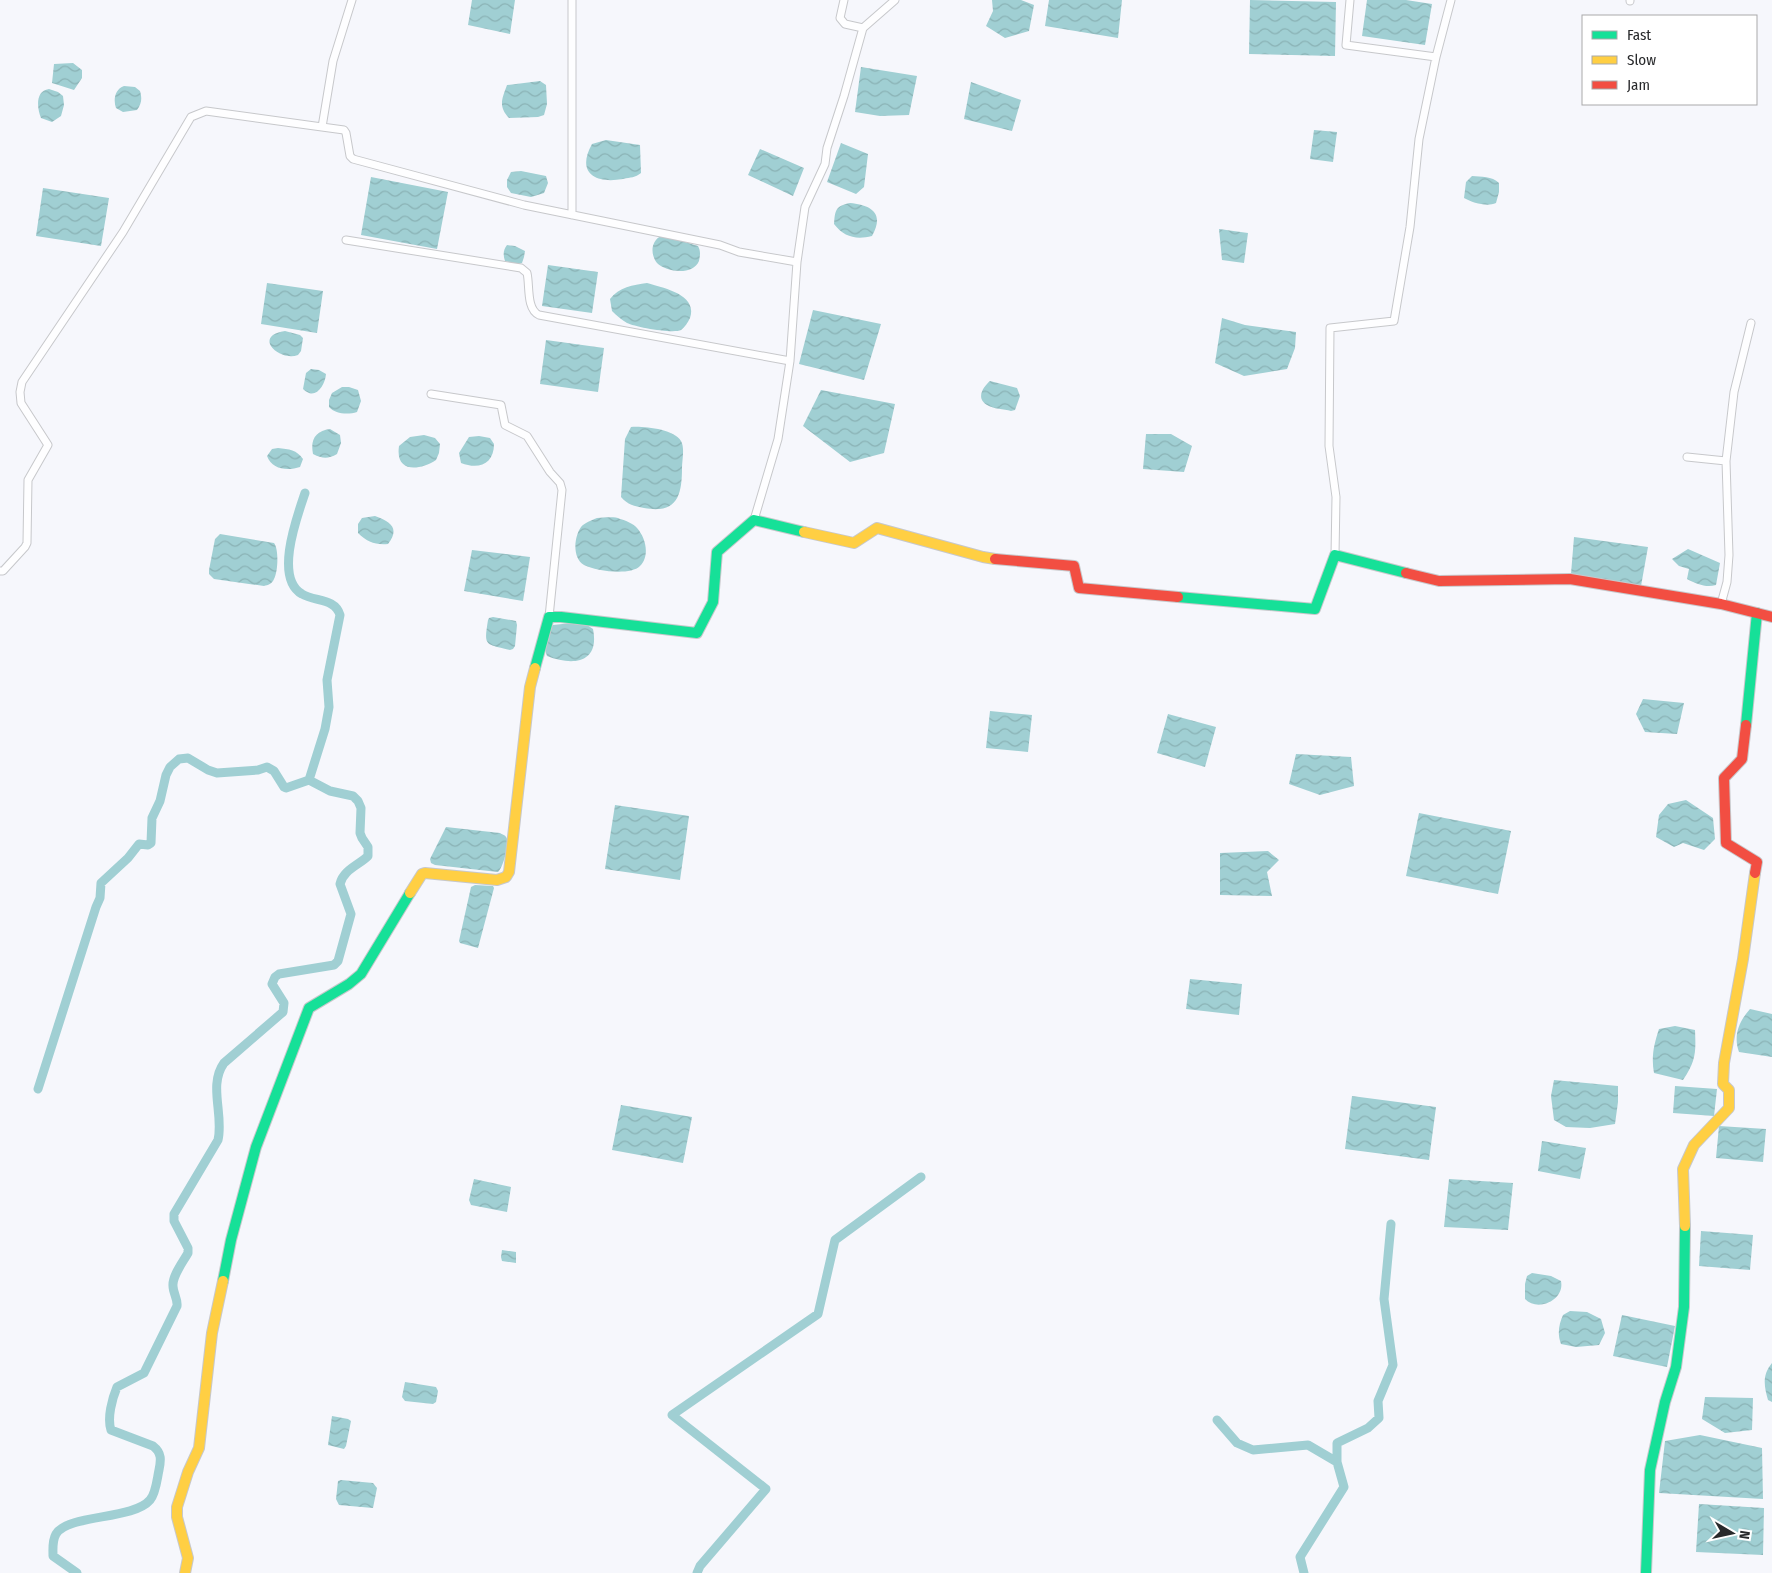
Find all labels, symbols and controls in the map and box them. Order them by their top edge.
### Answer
legend [1582,15,1757,105]
text: Fast [1627,26,1651,44]
text: Slow [1627,51,1656,69]
text: Jam [1627,76,1650,94]
north arrow [1707,1508,1757,1558]
text: N [1735,1529,1753,1540]

